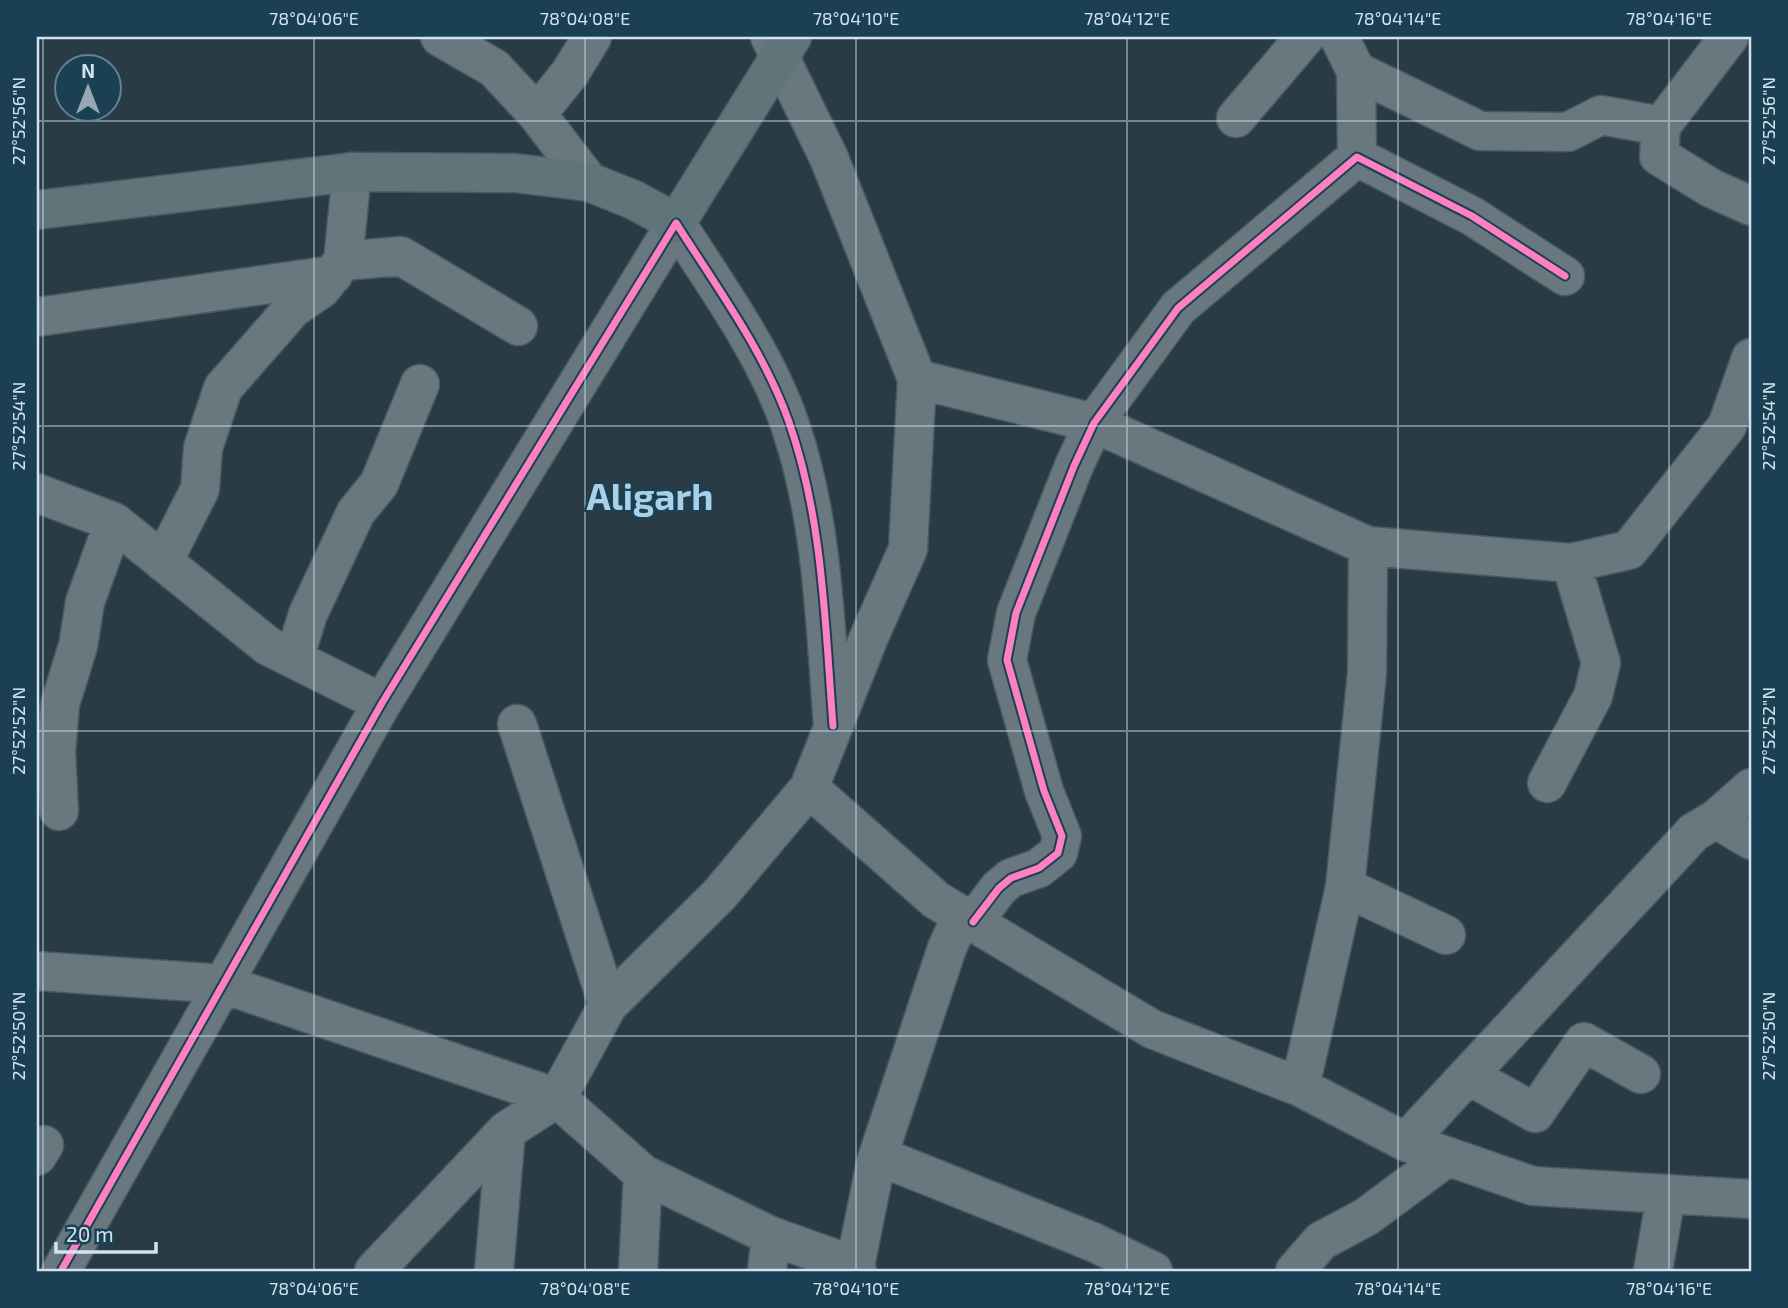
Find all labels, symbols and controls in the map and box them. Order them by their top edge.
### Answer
text: 78°04'06"E [269,7,359,29]
text: 78°04'08"E [540,7,630,29]
text: 78°04'10"E [813,7,899,29]
text: 78°04'12"E [1084,7,1170,29]
text: 78°04'14"E [1355,7,1441,29]
text: 78°04'16"E [1626,7,1712,29]
north arrow [52,52,122,122]
text: N [81,59,95,82]
text: 27°52'56"N [7,77,29,165]
text: 27°52'56"N [1757,77,1779,165]
text: 27°52'54"N [7,381,29,471]
text: 27°52'54"N [1757,381,1779,471]
district label: Aligarh [587,473,713,517]
text: 27°52'52"N [7,687,29,775]
text: 27°52'52"N [1757,687,1779,775]
text: 27°52'50"N [7,992,29,1080]
text: 27°52'50"N [1757,992,1779,1080]
scale bar [56,1210,156,1254]
text: 20 m [66,1221,114,1246]
text: 78°04'06"E [269,1277,359,1299]
text: 78°04'08"E [540,1277,630,1299]
text: 78°04'10"E [813,1277,899,1299]
text: 78°04'12"E [1084,1277,1170,1299]
text: 78°04'14"E [1355,1277,1441,1299]
text: 78°04'16"E [1626,1277,1712,1299]

